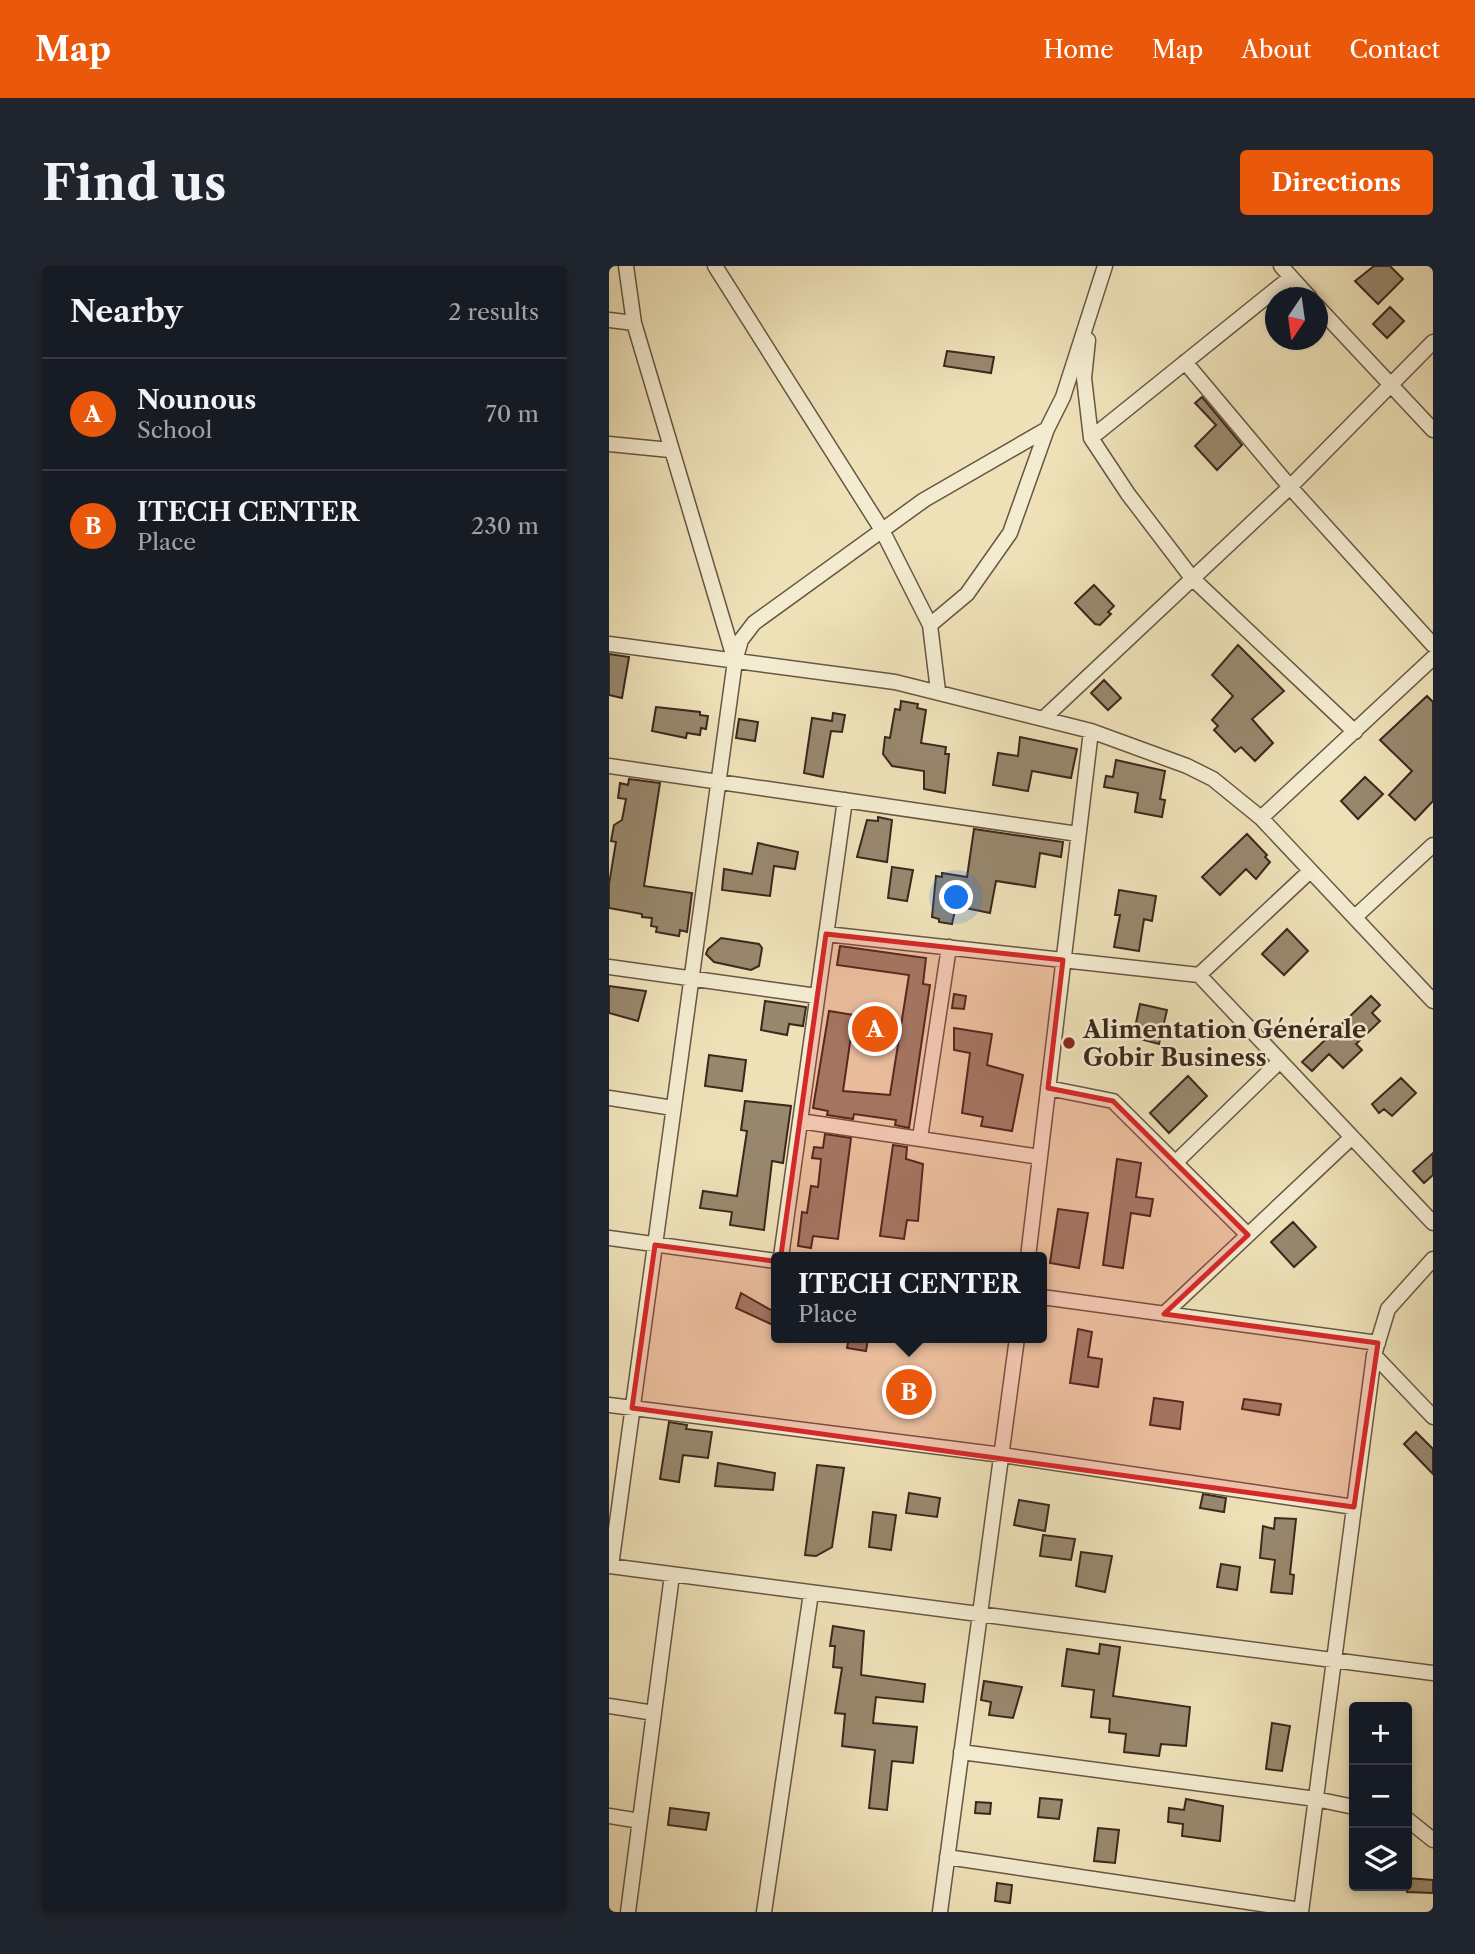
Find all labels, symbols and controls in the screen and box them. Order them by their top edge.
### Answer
text: Map [35,29,111,70]
text: Home [1043,35,1114,64]
text: Map [1152,35,1203,64]
text: About [1241,35,1312,64]
text: Contact [1350,35,1440,64]
button: Directions [1240,150,1433,215]
text: Find us [42,152,226,213]
north arrow [1265,287,1328,350]
text: Nearby [70,293,183,330]
text: 2 results [448,298,539,326]
text: Nounous [137,384,256,416]
text: A [84,400,102,428]
text: 70 m [486,400,539,428]
text: School [137,416,212,444]
text: ITECH CENTER [137,496,359,528]
text: B [84,512,102,540]
text: 230 m [471,512,539,540]
text: Place [137,528,196,556]
your location [939,880,973,914]
pin: A [852,1003,898,1055]
place label: Alimentation Générale Gobir Business [1082,1015,1366,1072]
marker: Alimentation Générale Gobir Business [1061,1035,1077,1051]
popup [771,1252,1047,1343]
text: ITECH CENTER [798,1268,1020,1300]
text: Place [798,1300,857,1328]
pin: B [886,1366,932,1418]
map controls [1349,1702,1412,1891]
button: + [1349,1702,1412,1765]
button: − [1349,1765,1412,1828]
button: layers [1349,1828,1412,1891]

